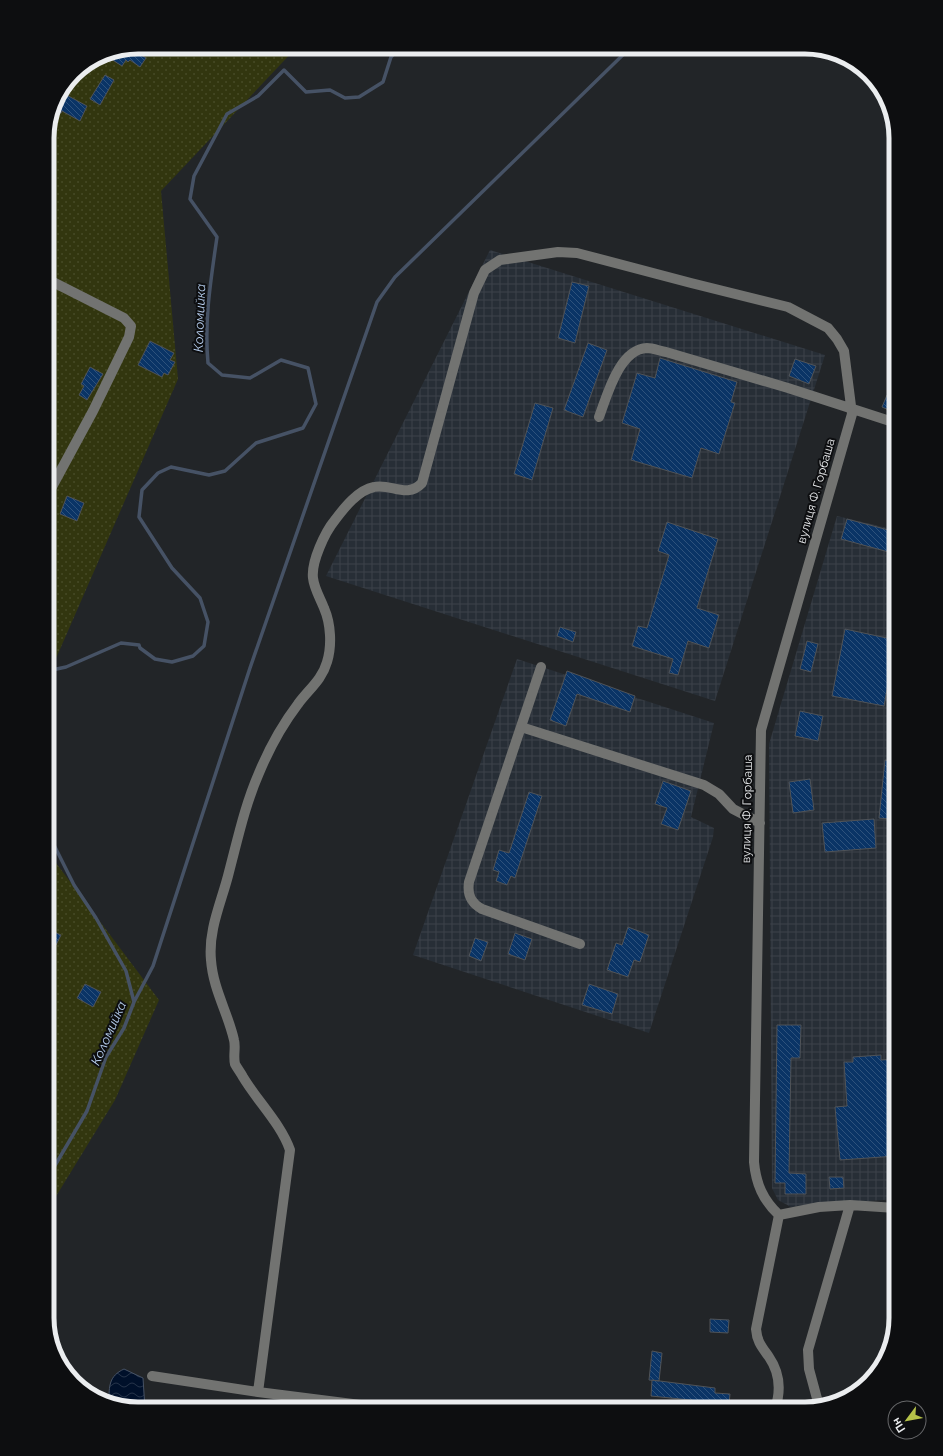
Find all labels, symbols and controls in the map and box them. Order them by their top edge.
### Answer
water label: Коломийка [191,283,208,352]
street label: вулиця Ф. Горбаша [794,437,838,545]
street label: вулиця Ф. Горбаша [739,755,755,863]
water label: Коломийка [88,999,129,1067]
north arrow [887,1400,927,1440]
text: Пн [890,1415,908,1435]

